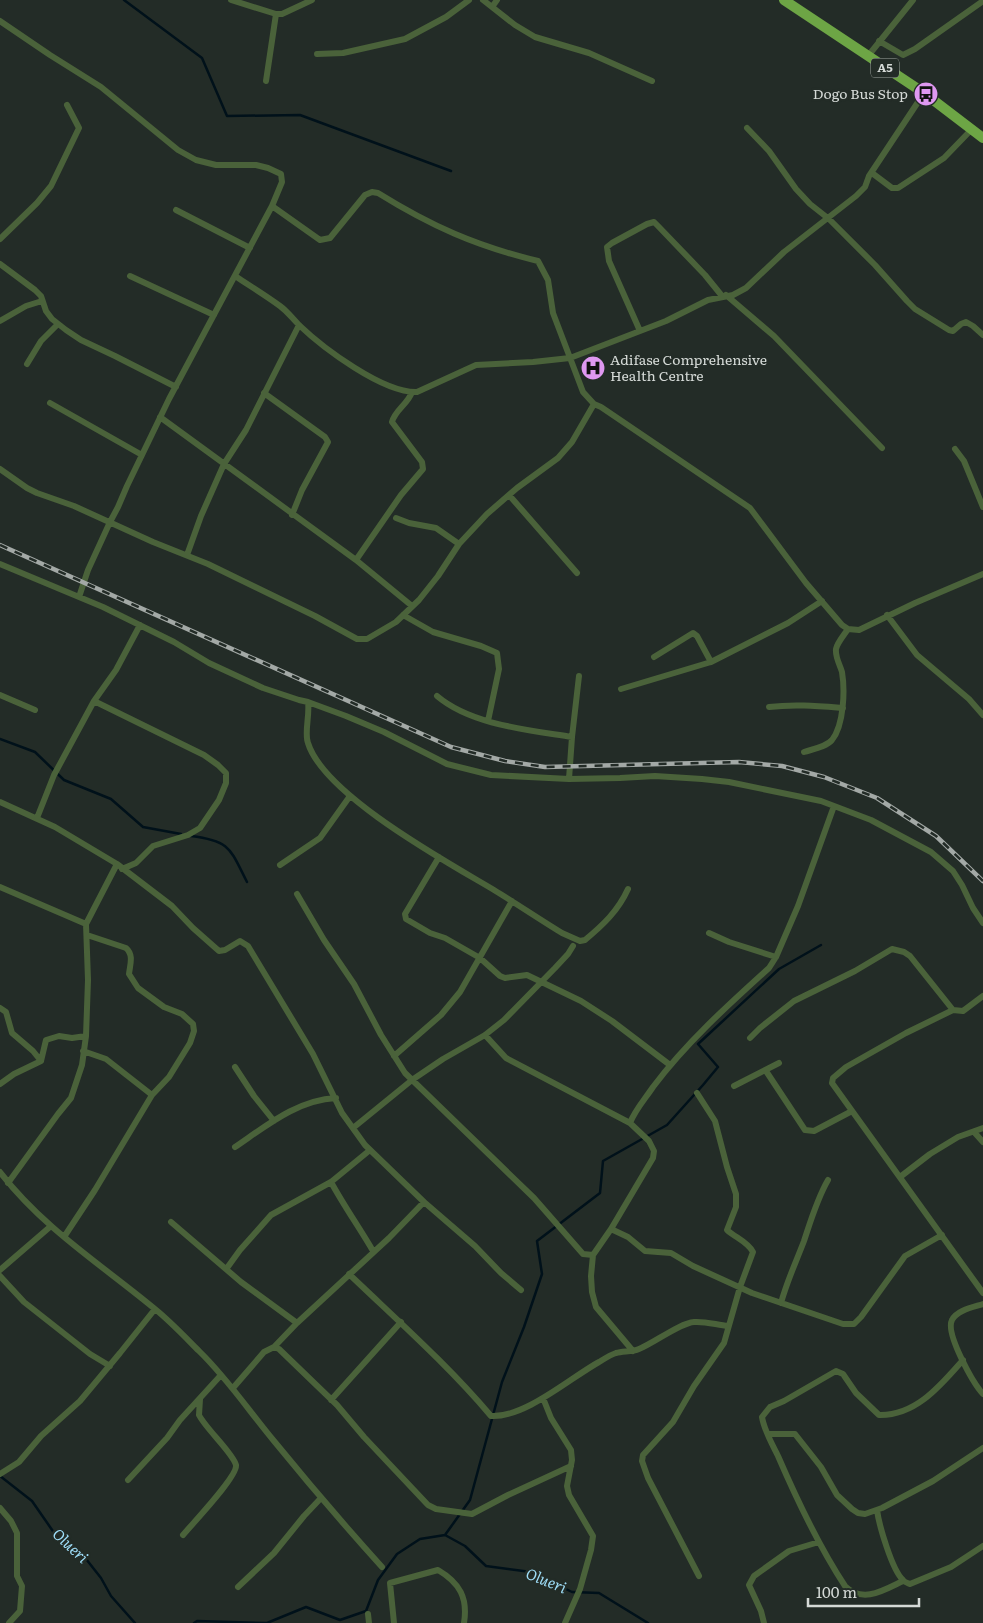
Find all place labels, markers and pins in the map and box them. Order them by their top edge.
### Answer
bus stop icon: Dogo Bus Stop [913,81,939,107]
place label: Dogo Bus Stop [813,83,908,103]
place label: Adifase Comprehensive Health Centre [610,349,767,385]
hospital icon: Adifase Comprehensive Health Centre [580,355,606,381]

